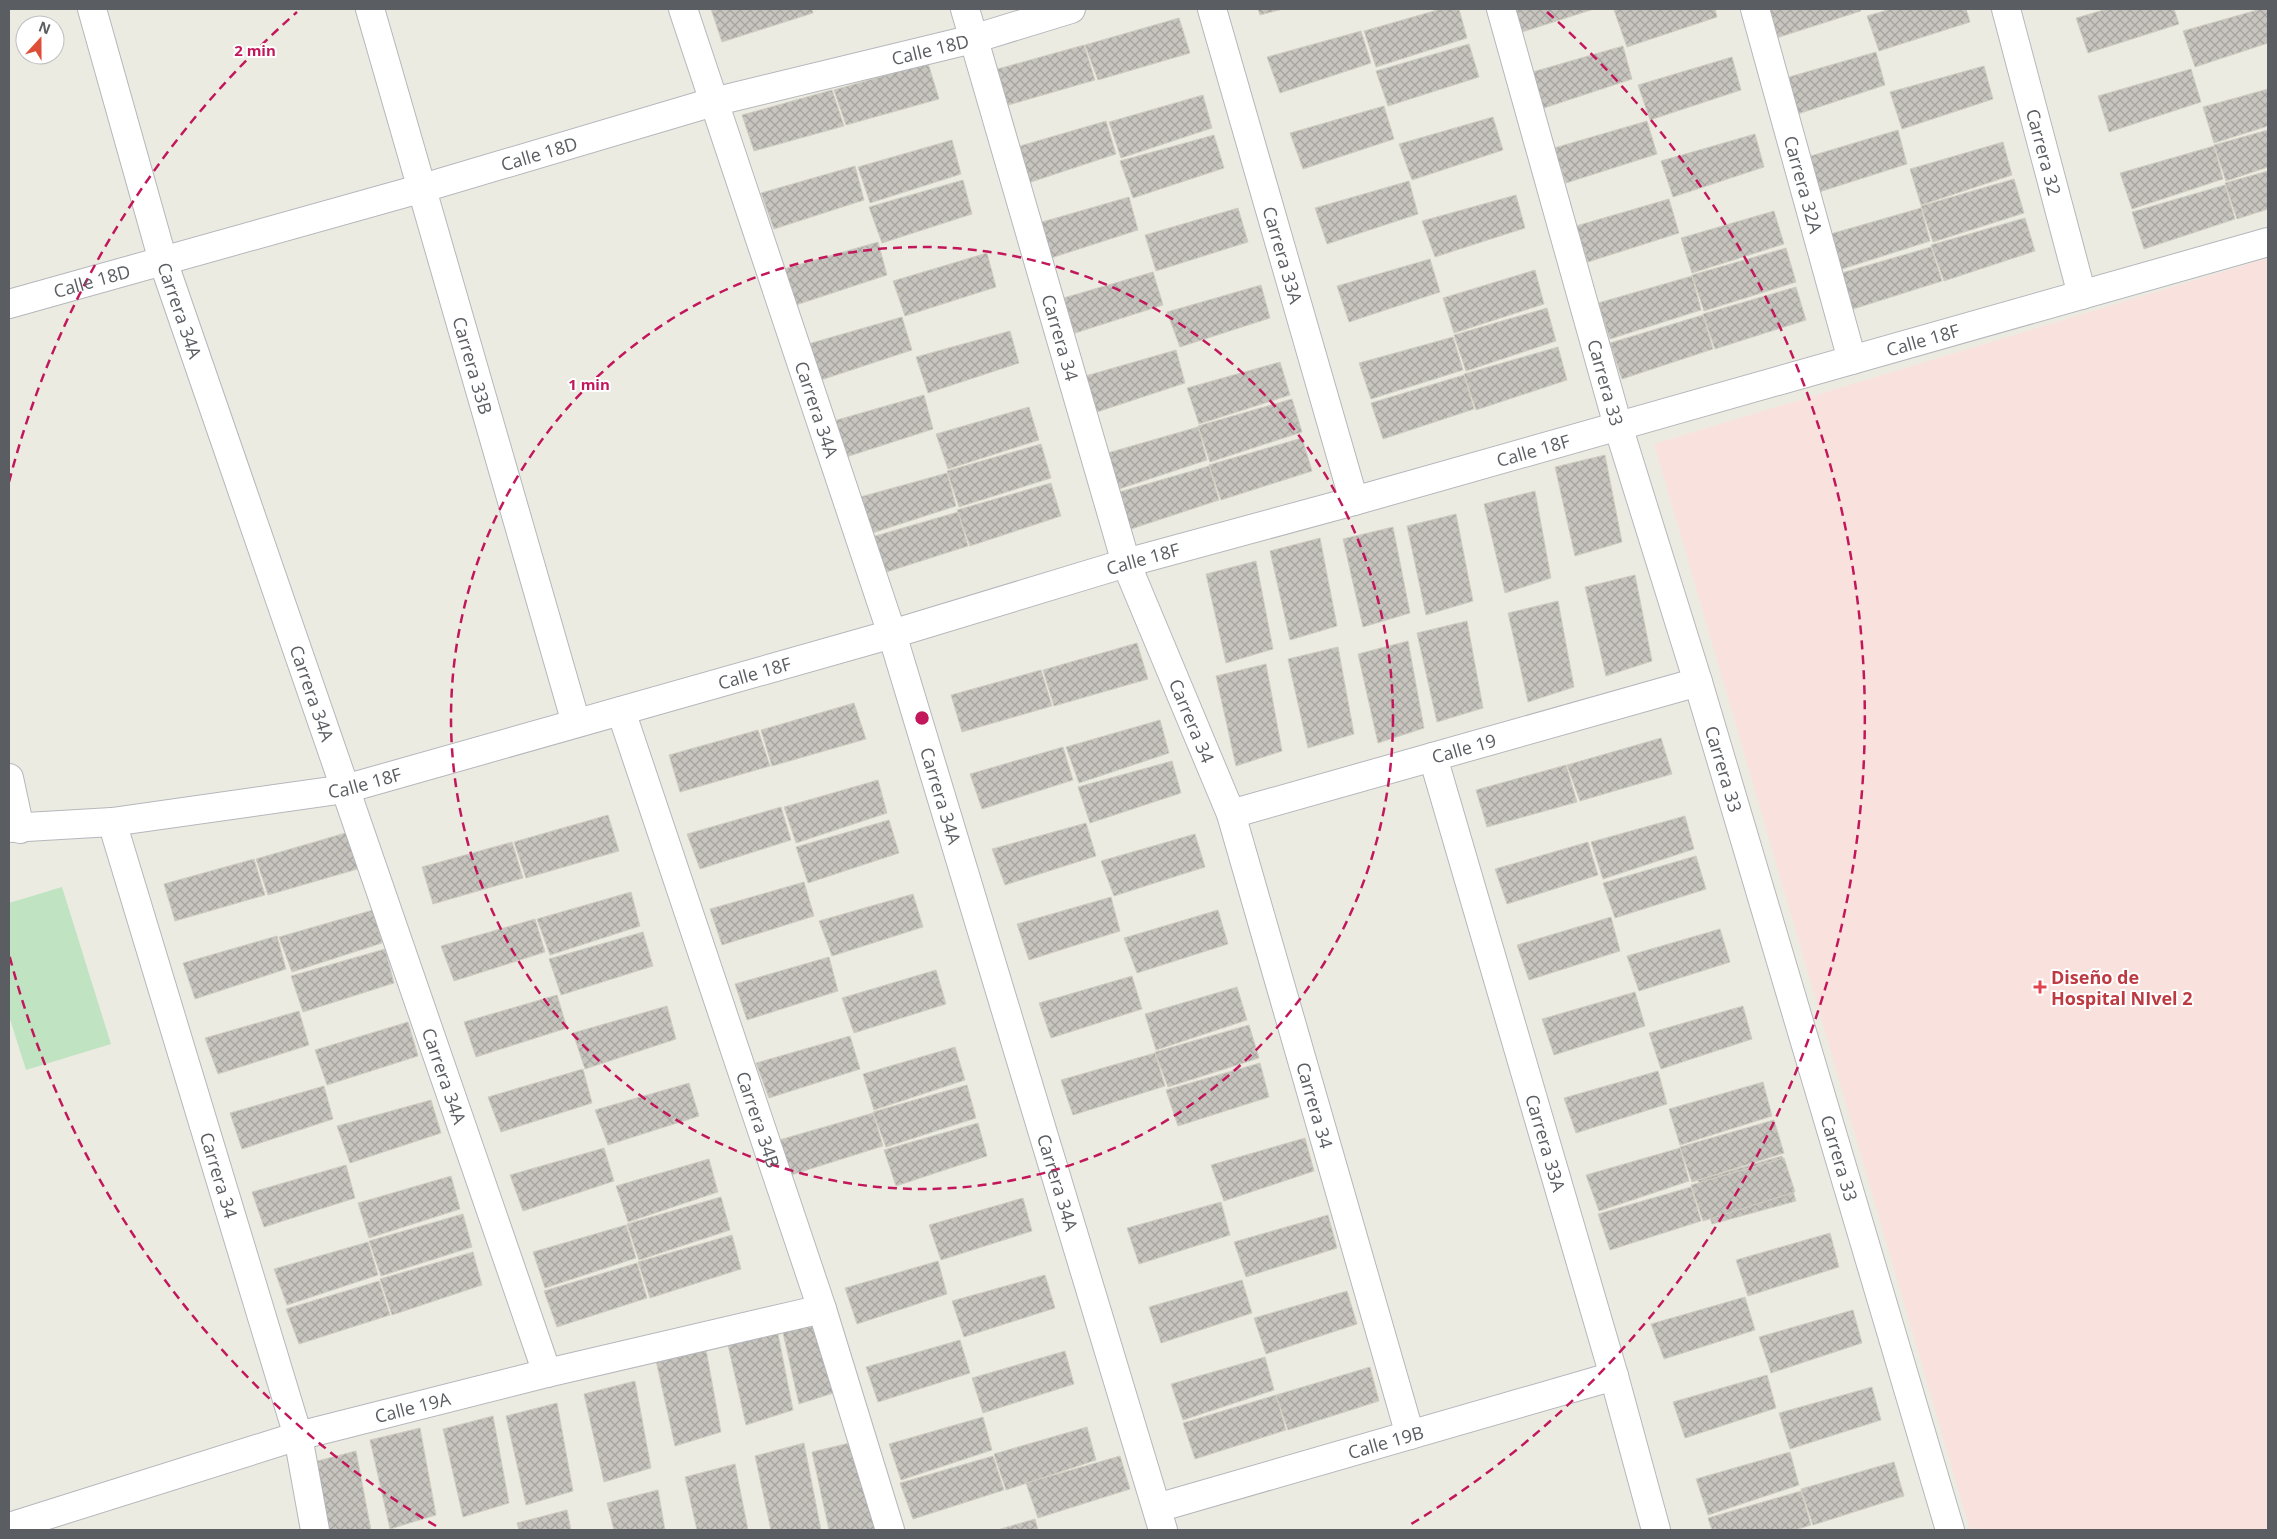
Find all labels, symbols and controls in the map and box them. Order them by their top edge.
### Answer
north arrow [15,15,65,65]
text: N [36,16,54,38]
street label: Calle 18D [889,28,971,70]
text: 2 min [234,40,276,60]
street label: Carrera 32 [2021,106,2067,198]
street label: Calle 18D [498,131,580,176]
street label: Carrera 32A [1779,133,1829,237]
street label: Carrera 33A [1258,203,1309,307]
street label: Calle 18D [51,259,133,303]
street label: Carrera 34A [152,259,208,362]
street label: Carrera 34 [1037,291,1084,383]
street label: Carrera 33B [447,314,498,417]
street label: Calle 18F [1883,318,1962,362]
street label: Carrera 33 [1582,337,1629,429]
street label: Carrera 34A [790,358,844,461]
text: 1 min [568,374,610,394]
street label: Calle 18F [1494,428,1573,472]
street label: Calle 18F [1103,537,1182,580]
street label: Carrera 34A [285,642,340,745]
street label: Calle 18F [715,651,794,695]
street label: Carrera 34 [1164,675,1220,766]
centre of rings [913,709,931,727]
street label: Carrera 33 [1700,723,1748,815]
street label: Calle 19 [1429,728,1499,769]
street label: Carrera 34A [915,744,967,848]
street label: Calle 18F [326,762,404,803]
place label: Diseño de Hospital NIvel 2 [2051,965,2193,1010]
marker: Diseño de Hospital NIvel 2 [2033,980,2047,994]
street label: Carrera 34A [417,1025,472,1128]
street label: Carrera 34 [1291,1059,1339,1151]
street label: Carrera 34B [731,1068,786,1171]
street label: Carrera 33A [1520,1091,1572,1195]
street label: Carrera 33 [1815,1112,1864,1204]
street label: Carrera 34 [195,1129,243,1221]
street label: Carrera 34A [1032,1131,1084,1234]
street label: Calle 19A [372,1386,453,1428]
street label: Calle 19B [1345,1420,1426,1464]

